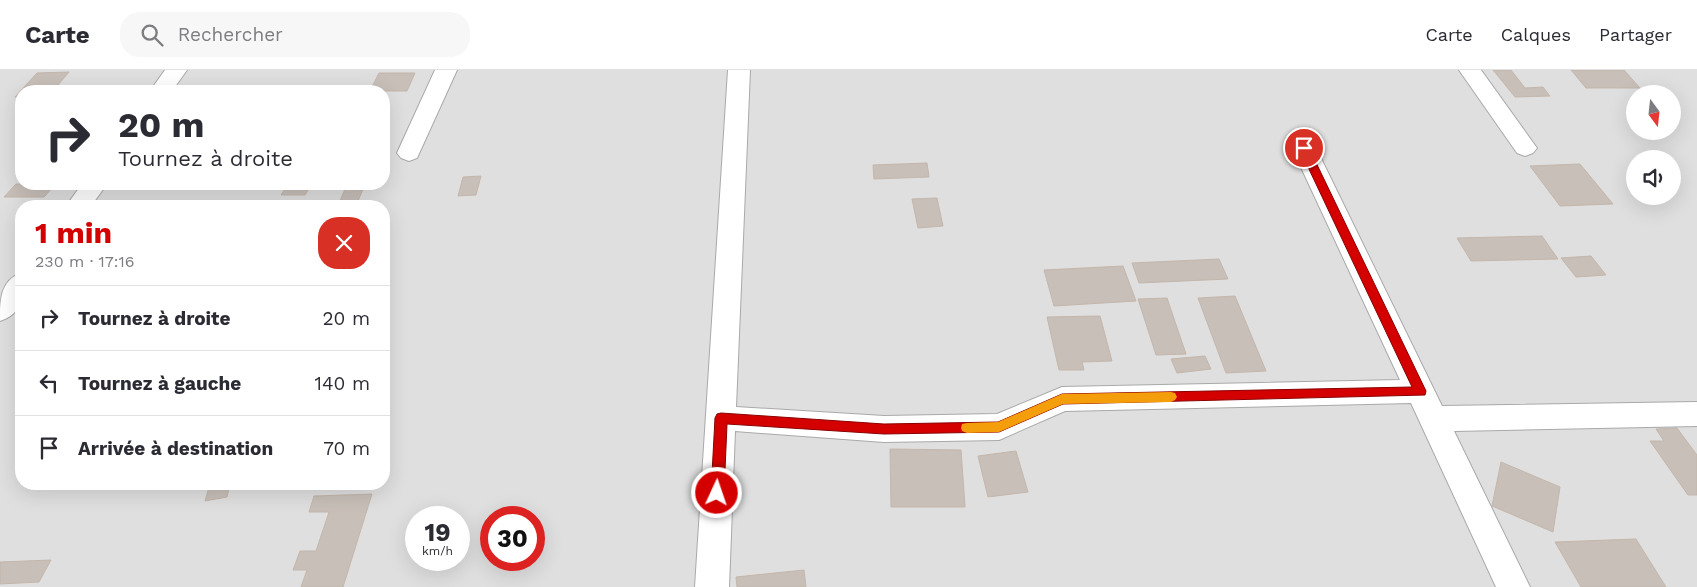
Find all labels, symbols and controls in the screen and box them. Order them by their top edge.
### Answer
search box [120,12,470,57]
text: Carte [25,21,90,49]
icon: search [138,21,166,49]
text: Rechercher [178,23,283,46]
text: Carte [1425,24,1473,45]
text: Calques [1501,24,1571,45]
text: Partager [1599,24,1672,45]
north arrow [1626,85,1681,140]
map controls [1626,85,1681,205]
text: 20 m [118,104,204,146]
icon: right [35,105,100,170]
pin [1283,127,1325,169]
icon: arrive [1290,134,1318,162]
text: Tournez à droite [118,146,293,171]
button: sound [1626,150,1681,205]
text: 1 min [35,215,112,250]
button: close [318,217,370,269]
text: 230 m · 17:16 [35,252,134,271]
icon: right [35,304,63,332]
text: Tournez à droite [78,307,230,330]
text: 20 m [323,307,370,330]
icon: left [35,369,63,397]
text: Tournez à gauche [78,372,241,395]
text: 140 m [315,372,370,395]
icon: arrive [35,434,63,462]
text: Arrivée à destination [78,437,273,460]
text: 70 m [323,437,370,460]
position arrow [690,466,742,518]
speed limit sign: 30 [480,506,545,571]
text: 19 [424,518,451,547]
text: km/h [422,544,453,558]

